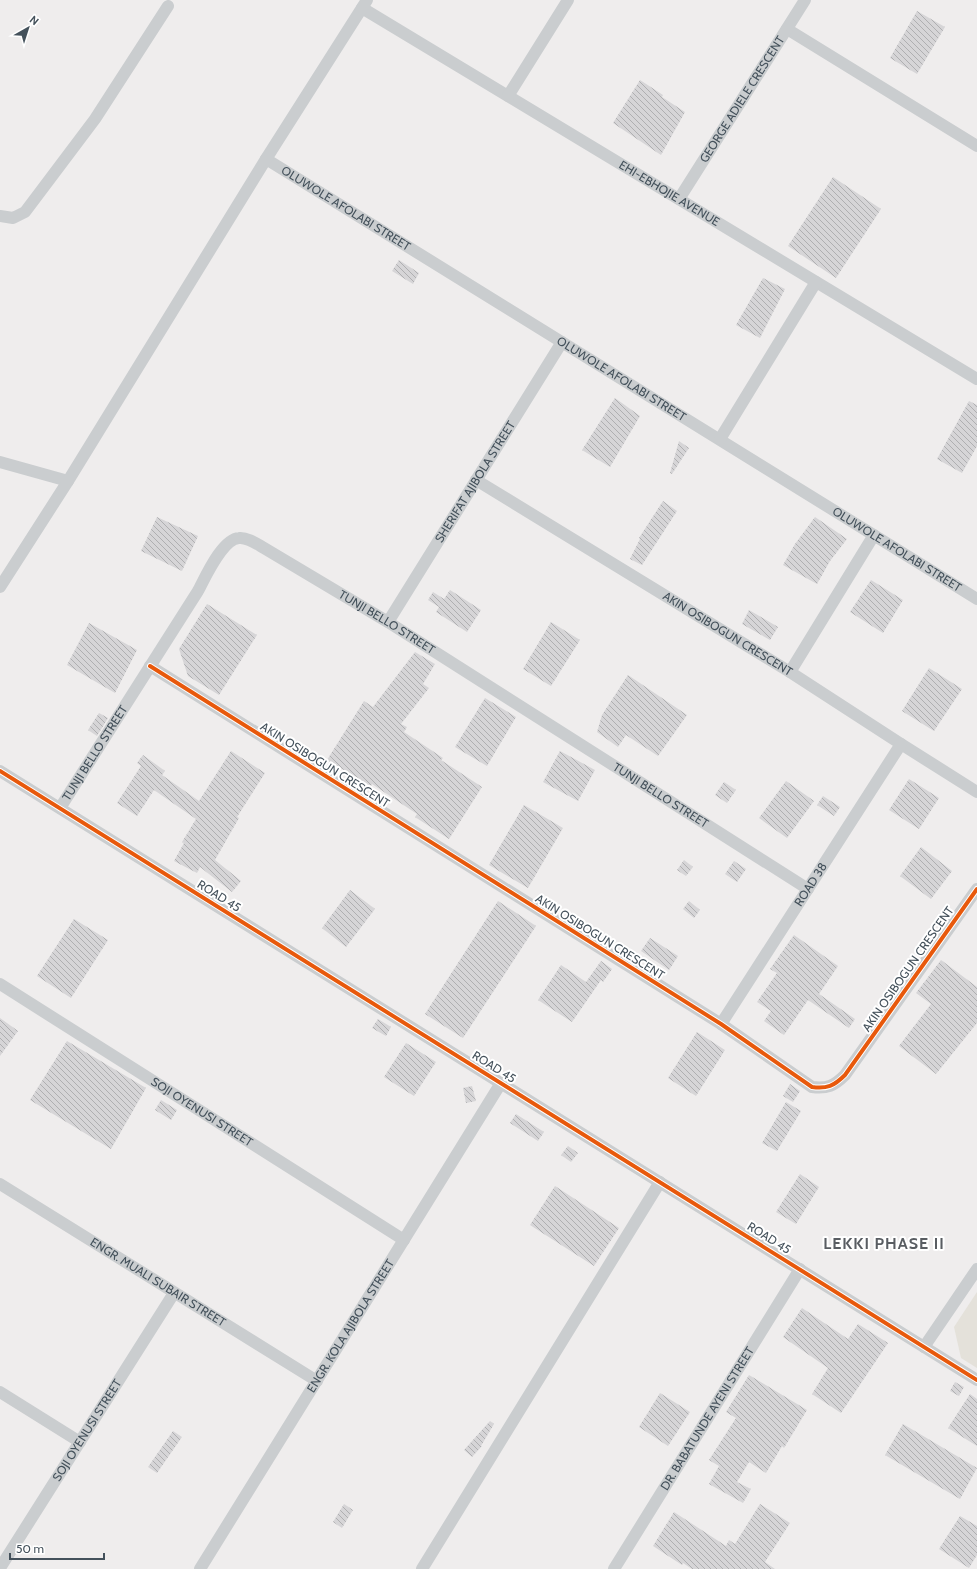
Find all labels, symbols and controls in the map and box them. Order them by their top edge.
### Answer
north arrow [8,8,48,48]
text: N [27,12,42,28]
street label: GEORGE ADIELE CRESCENT [696,32,788,165]
street label: EHI-EBHOJIE AVENUE [617,157,723,229]
street label: OLUWOLE AFOLABI STREET [279,162,414,254]
street label: OLUWOLE AFOLABI STREET [554,333,690,424]
street label: SHERIFAT AJIBOLA STREET [431,417,518,545]
street label: OLUWOLE AFOLABI STREET [830,503,965,595]
street label: TUNJI BELLO STREET [336,586,439,657]
street label: AKIN OSIBOGUN CRESCENT [660,588,796,679]
street label: TUNJI BELLO STREET [59,702,131,803]
street label: AKIN OSIBOGUN CRESCENT [258,719,393,811]
street label: TUNJI BELLO STREET [610,759,712,831]
street label: ROAD 38 [791,859,830,909]
street label: ROAD 45 [195,876,244,915]
street label: AKIN OSIBOGUN CRESCENT [533,891,668,983]
street label: AKIN OSIBOGUN CRESCENT [859,903,957,1034]
street label: ROAD 45 [470,1047,519,1086]
street label: SOJI OYENUSI STREET [148,1074,256,1150]
street label: ROAD 45 [745,1218,794,1257]
street label: ENGR. MUALI SUBAIR STREET [88,1234,229,1330]
district label: LEKKI PHASE II [823,1234,945,1253]
street label: ENGR. KOLA AJIBOLA STREET [303,1256,397,1395]
street label: DR. BABATUNDE AYENI STREET [657,1343,757,1493]
street label: SOJI OYENUSI STREET [49,1376,125,1484]
scale bar [10,1535,104,1561]
text: 50 m [16,1541,44,1556]

